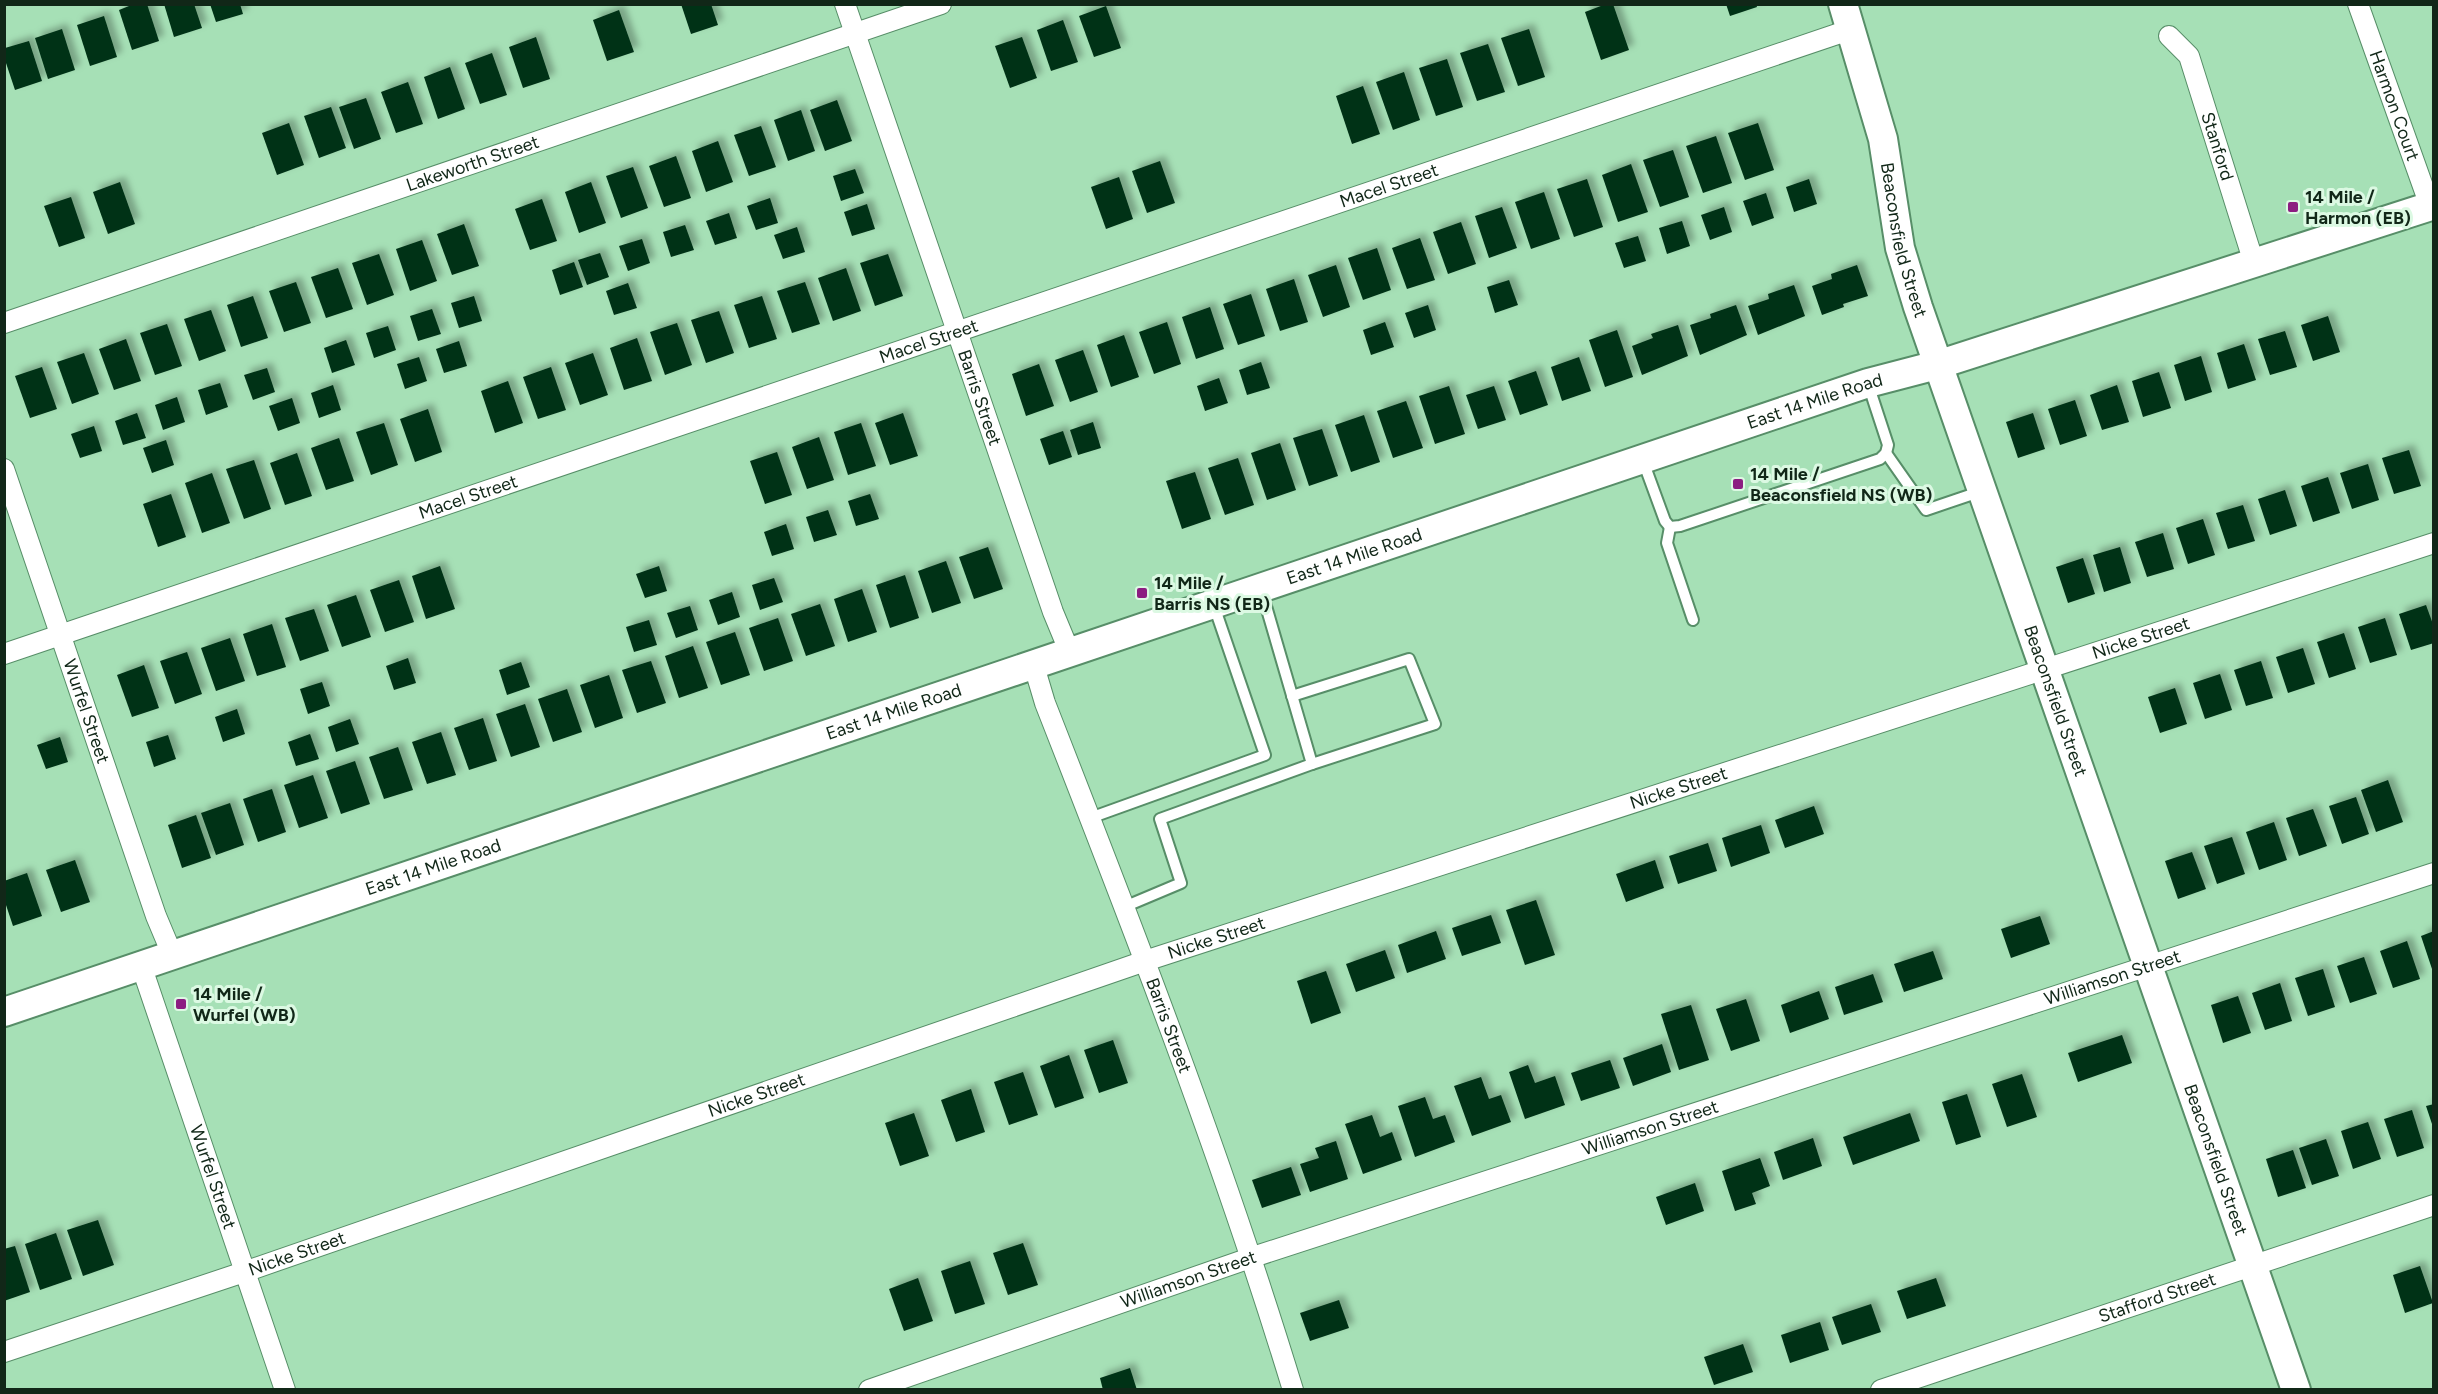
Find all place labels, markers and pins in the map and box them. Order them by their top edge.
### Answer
place label: 14 Mile / Harmon (EB) [2305,186,2411,229]
marker: 14 Mile / Harmon (EB) [2286,200,2300,214]
place label: 14 Mile / Beaconsfield NS (WB) [1750,463,1932,506]
marker: 14 Mile / Beaconsfield NS (WB) [1731,477,1745,491]
place label: 14 Mile / Barris NS (EB) [1154,572,1270,615]
marker: 14 Mile / Barris NS (EB) [1135,586,1149,600]
place label: 14 Mile / Wurfel (WB) [193,983,296,1026]
marker: 14 Mile / Wurfel (WB) [174,997,188,1011]

